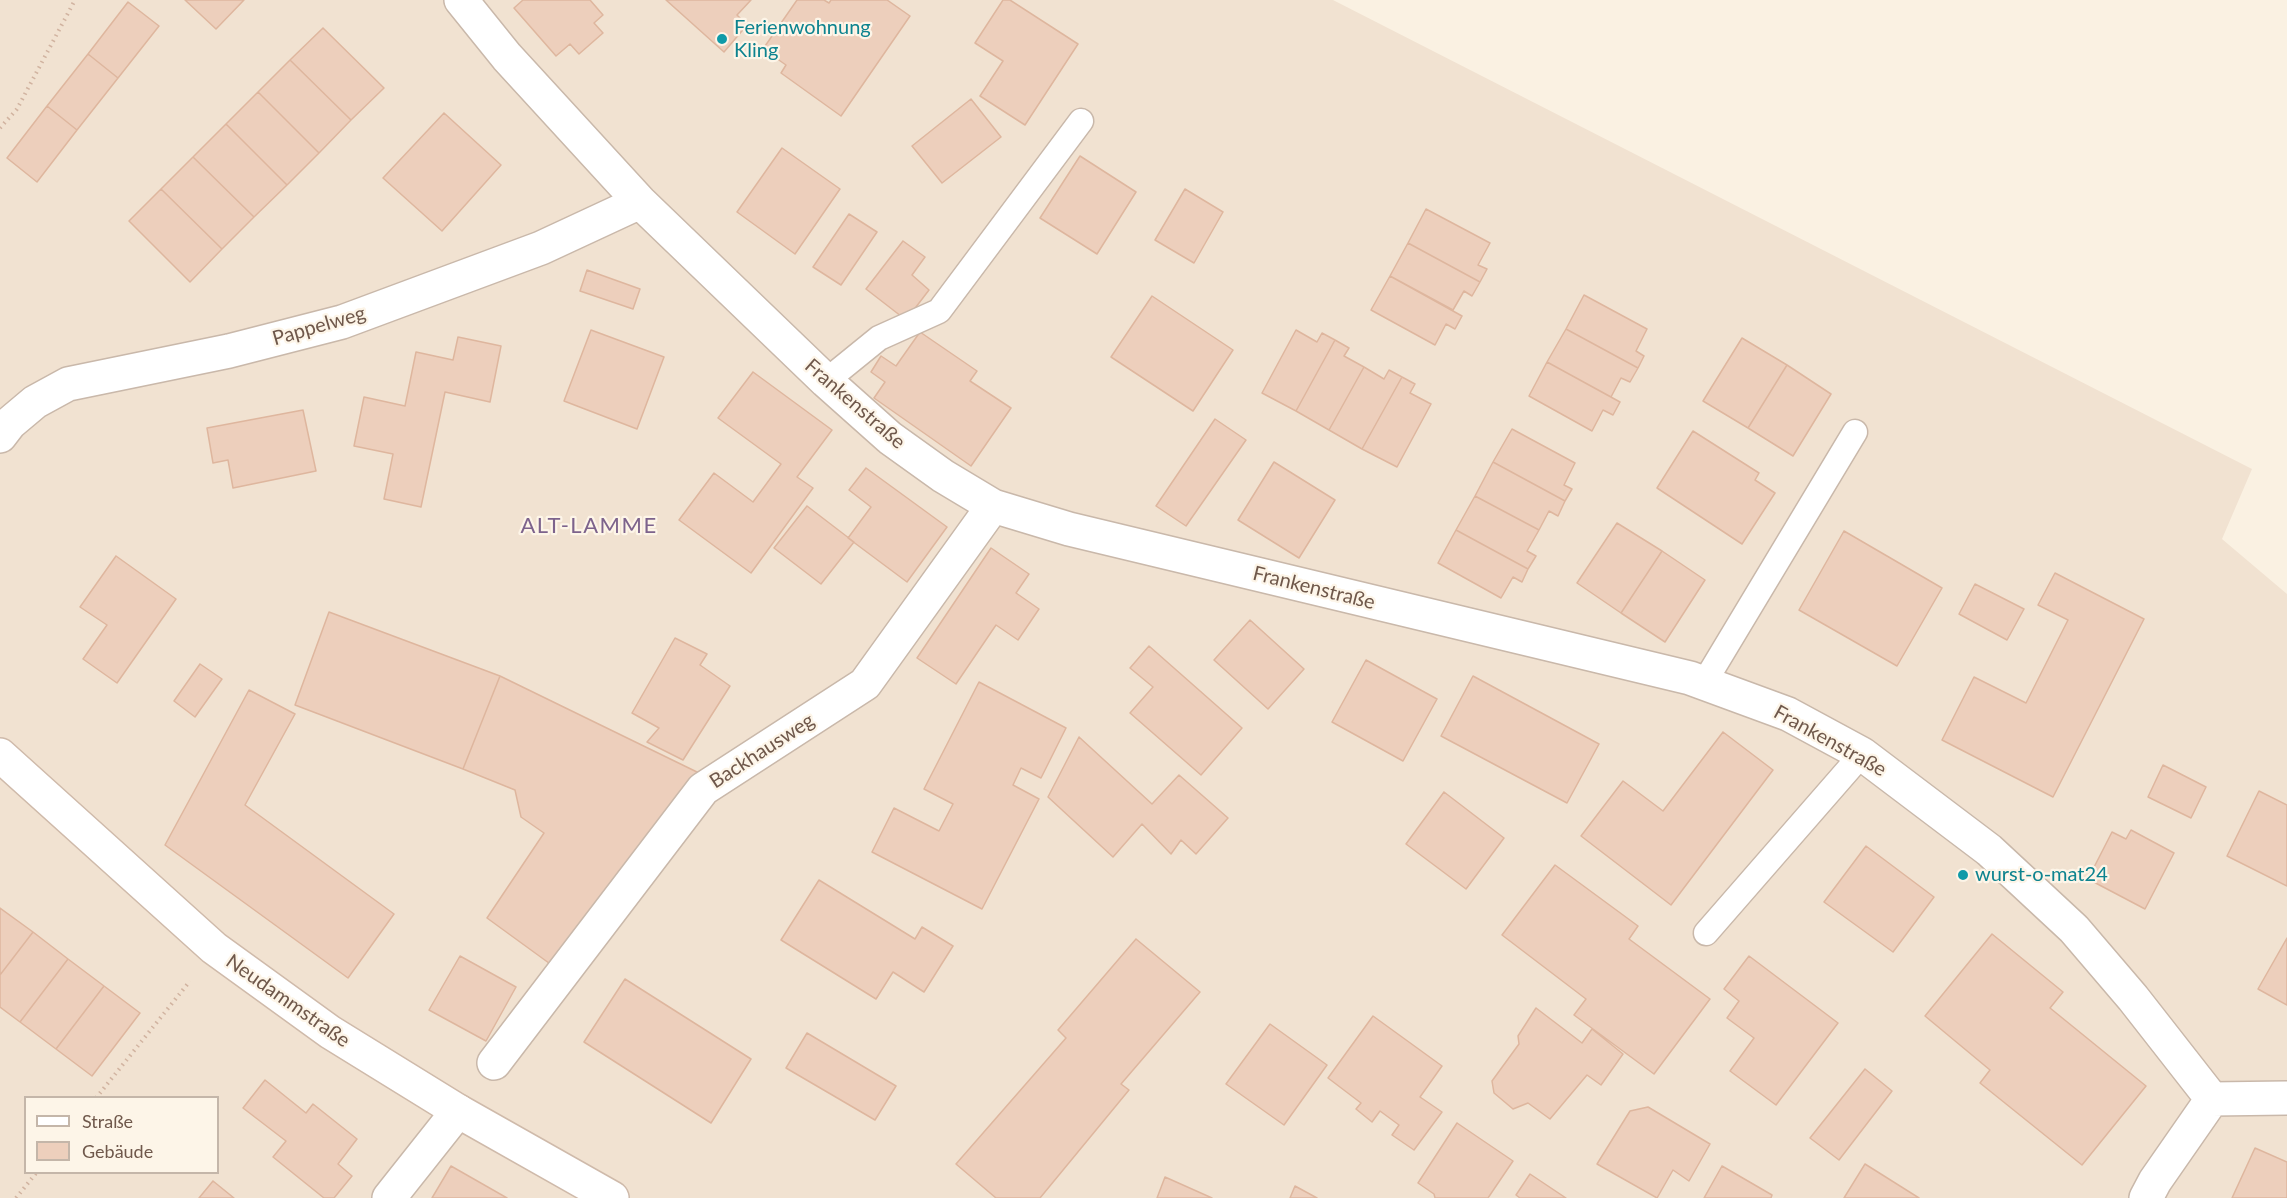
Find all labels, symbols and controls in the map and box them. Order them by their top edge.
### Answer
place label: Ferienwohnung Kling [734,16,871,63]
marker: Ferienwohnung Kling [715,32,729,46]
street label: Pappelweg [270,301,368,351]
street label: Frankenstraße [800,354,910,454]
district label: ALT-LAMME [520,513,658,539]
street label: Frankenstraße [1250,561,1378,615]
street label: Frankenstraße [1770,700,1890,782]
street label: Backhausweg [705,708,819,794]
place label: wurst-o-mat24 [1975,863,2108,887]
marker: wurst-o-mat24 [1956,868,1970,882]
street label: Neudammstraße [221,949,355,1053]
legend [24,1096,219,1174]
text: Straße [82,1110,133,1132]
text: Gebäude [82,1140,153,1162]

